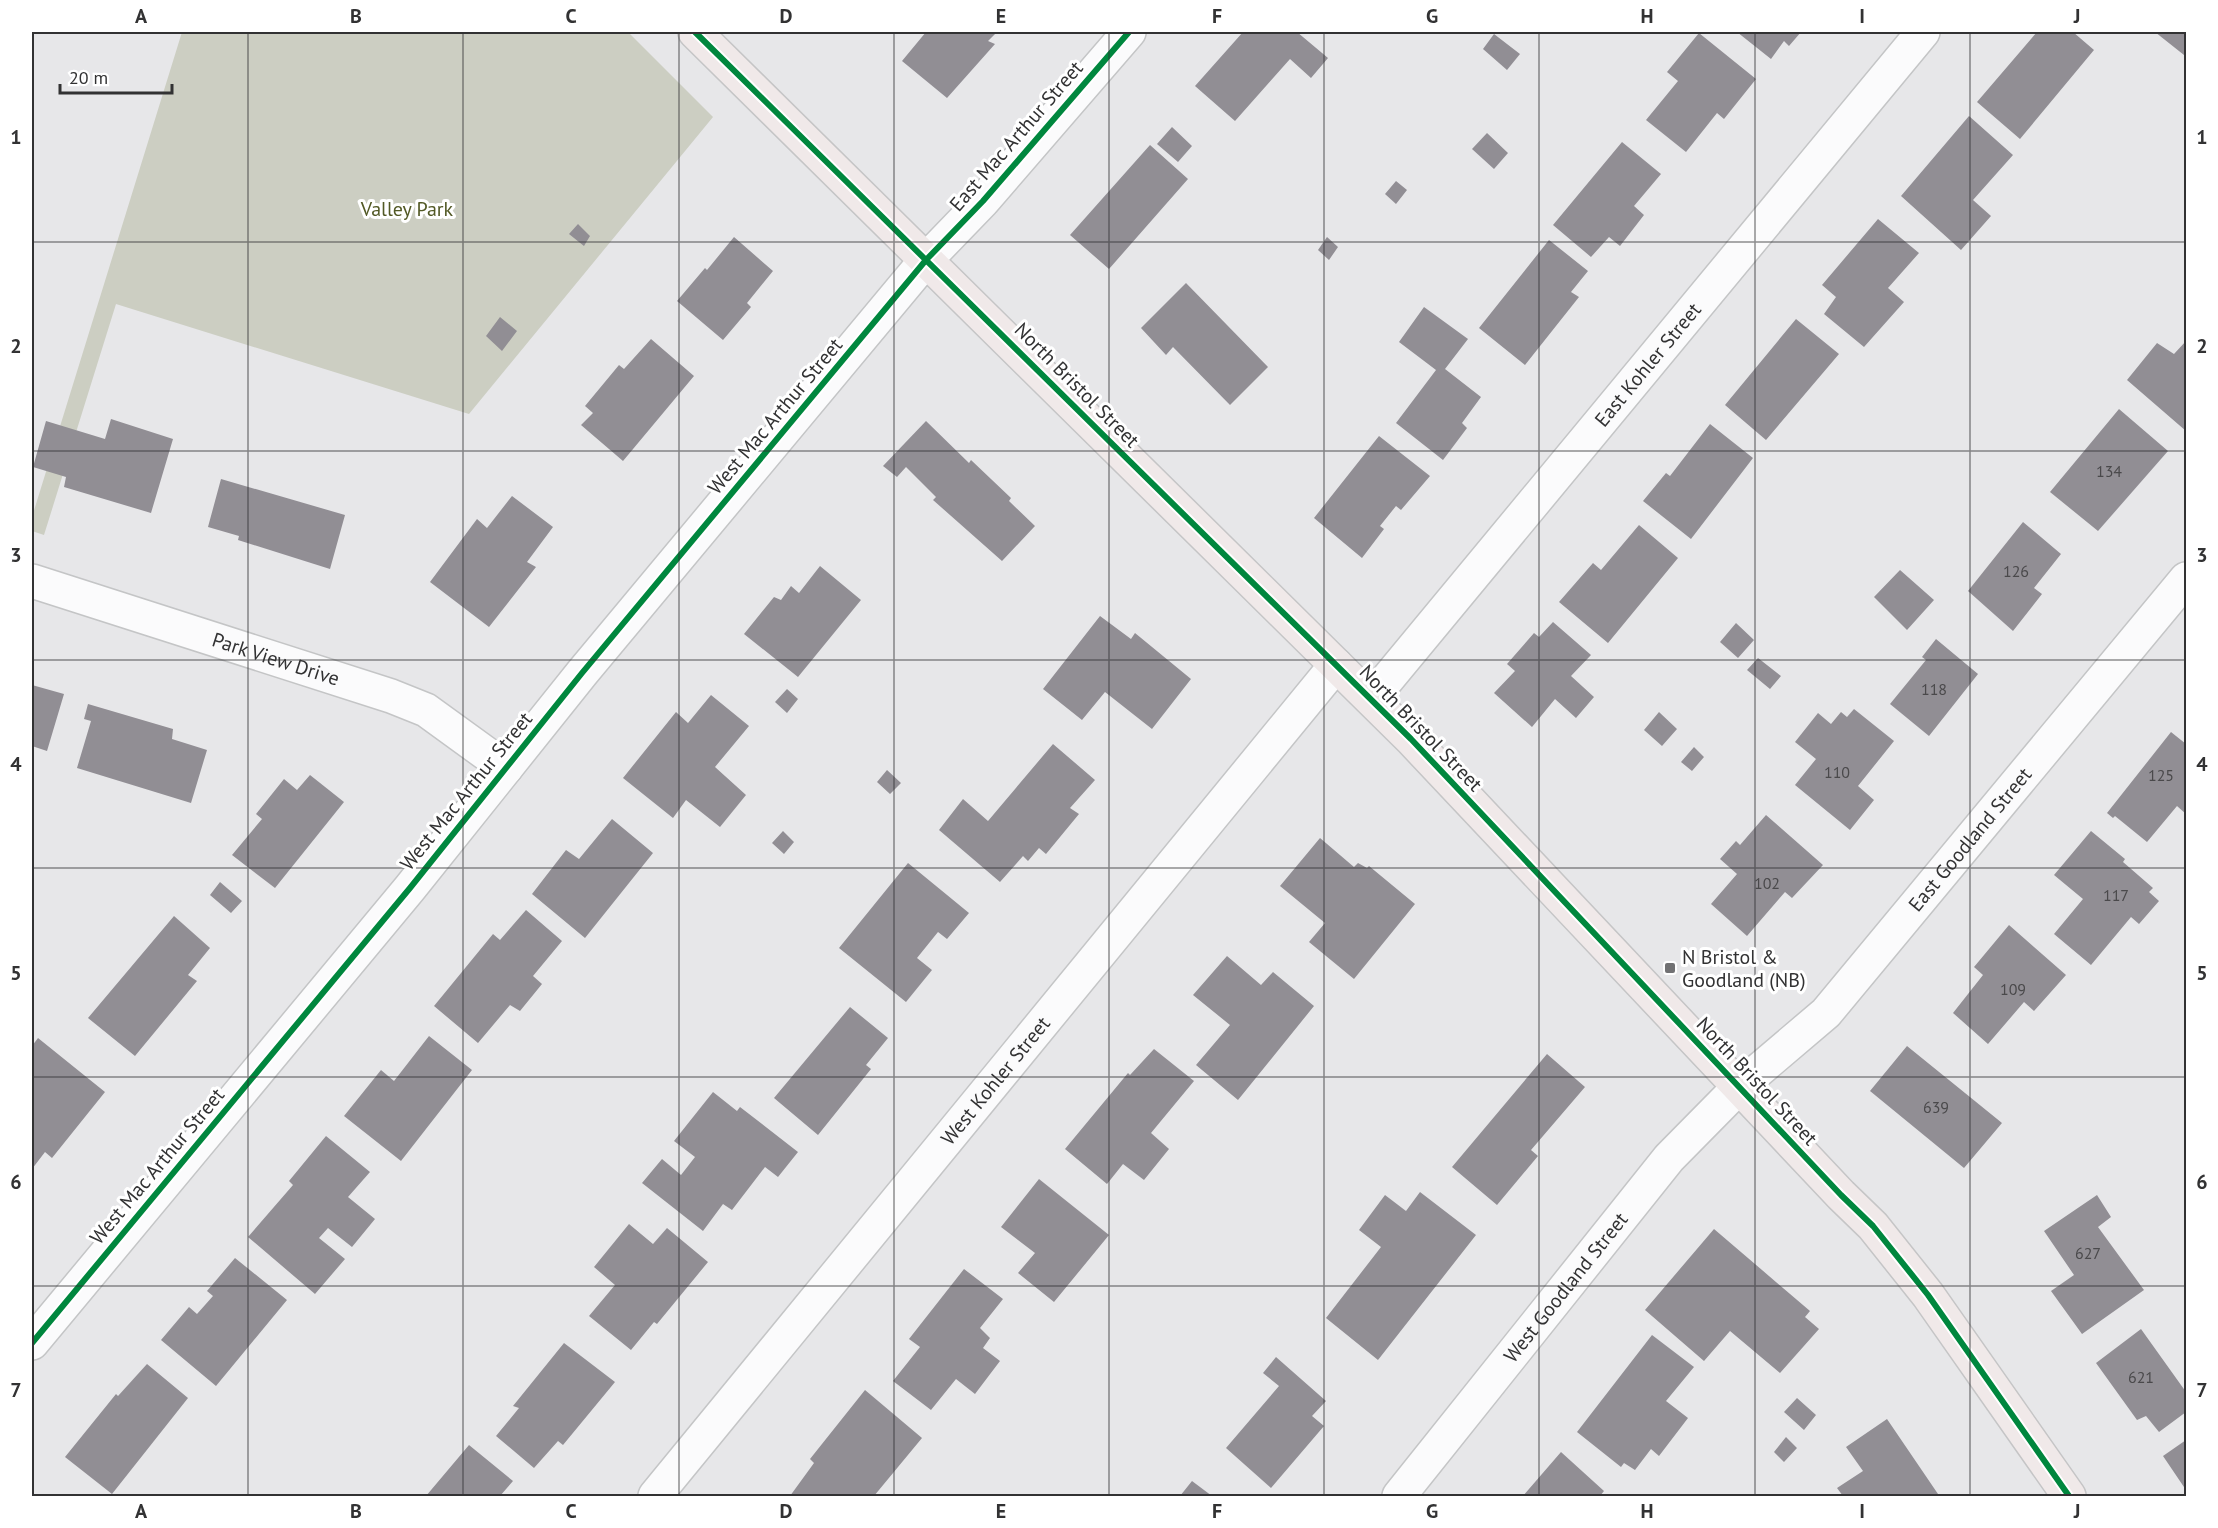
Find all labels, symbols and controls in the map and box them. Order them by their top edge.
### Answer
text: A [135,3,148,29]
text: B [350,3,362,29]
text: C [565,3,577,29]
text: D [780,3,793,29]
text: E [996,3,1006,29]
text: F [1212,3,1222,29]
text: G [1426,3,1438,29]
text: H [1640,3,1654,29]
text: I [1859,3,1865,29]
text: J [2073,3,2080,29]
street label: East Mac Arthur Street [944,55,1089,217]
scale bar [60,57,172,95]
text: 20 m [69,66,108,89]
text: 1 [10,124,22,150]
text: 1 [2196,124,2208,150]
park label: Valley Park [360,196,454,222]
street label: East Kohler Street [1589,297,1707,432]
street label: North Bristol Street [1009,317,1145,453]
street label: West Mac Arthur Street [702,332,848,500]
text: 2 [10,333,22,359]
text: 2 [2196,333,2208,359]
house number: 134 [2096,461,2122,481]
text: 3 [10,542,22,568]
text: 3 [2196,542,2208,568]
house number: 126 [2003,561,2029,581]
street label: Park View Drive [209,627,343,692]
street label: North Bristol Street [1354,659,1488,797]
house number: 118 [1921,679,1947,699]
street label: West Mac Arthur Street [394,706,538,875]
text: 4 [10,751,22,777]
text: 4 [2196,751,2208,777]
house number: 110 [1824,762,1850,782]
street label: East Goodland Street [1903,762,2037,917]
house number: 125 [2148,765,2174,785]
house number: 102 [1754,873,1780,893]
house number: 117 [2103,885,2129,905]
place label: N Bristol & Goodland (NB) [1682,944,1806,993]
text: 5 [10,960,22,986]
text: 5 [2196,960,2208,986]
marker: N Bristol & Goodland (NB) [1663,961,1677,975]
house number: 109 [2000,979,2026,999]
street label: West Kohler Street [935,1011,1056,1150]
street label: North Bristol Street [1691,1011,1823,1151]
street label: West Mac Arthur Street [84,1082,230,1250]
house number: 639 [1923,1097,1949,1117]
text: 6 [10,1169,22,1195]
text: 6 [2196,1169,2208,1195]
street label: West Goodland Street [1498,1207,1634,1368]
house number: 627 [2075,1243,2101,1263]
house number: 621 [2128,1367,2154,1387]
text: 7 [10,1377,22,1403]
text: 7 [2196,1377,2208,1403]
text: A [135,1498,148,1524]
text: B [350,1498,362,1524]
text: C [565,1498,577,1524]
text: D [780,1498,793,1524]
text: E [996,1498,1006,1524]
text: F [1212,1498,1222,1524]
text: G [1426,1498,1438,1524]
text: H [1640,1498,1654,1524]
text: I [1859,1498,1865,1524]
text: J [2073,1498,2080,1524]

